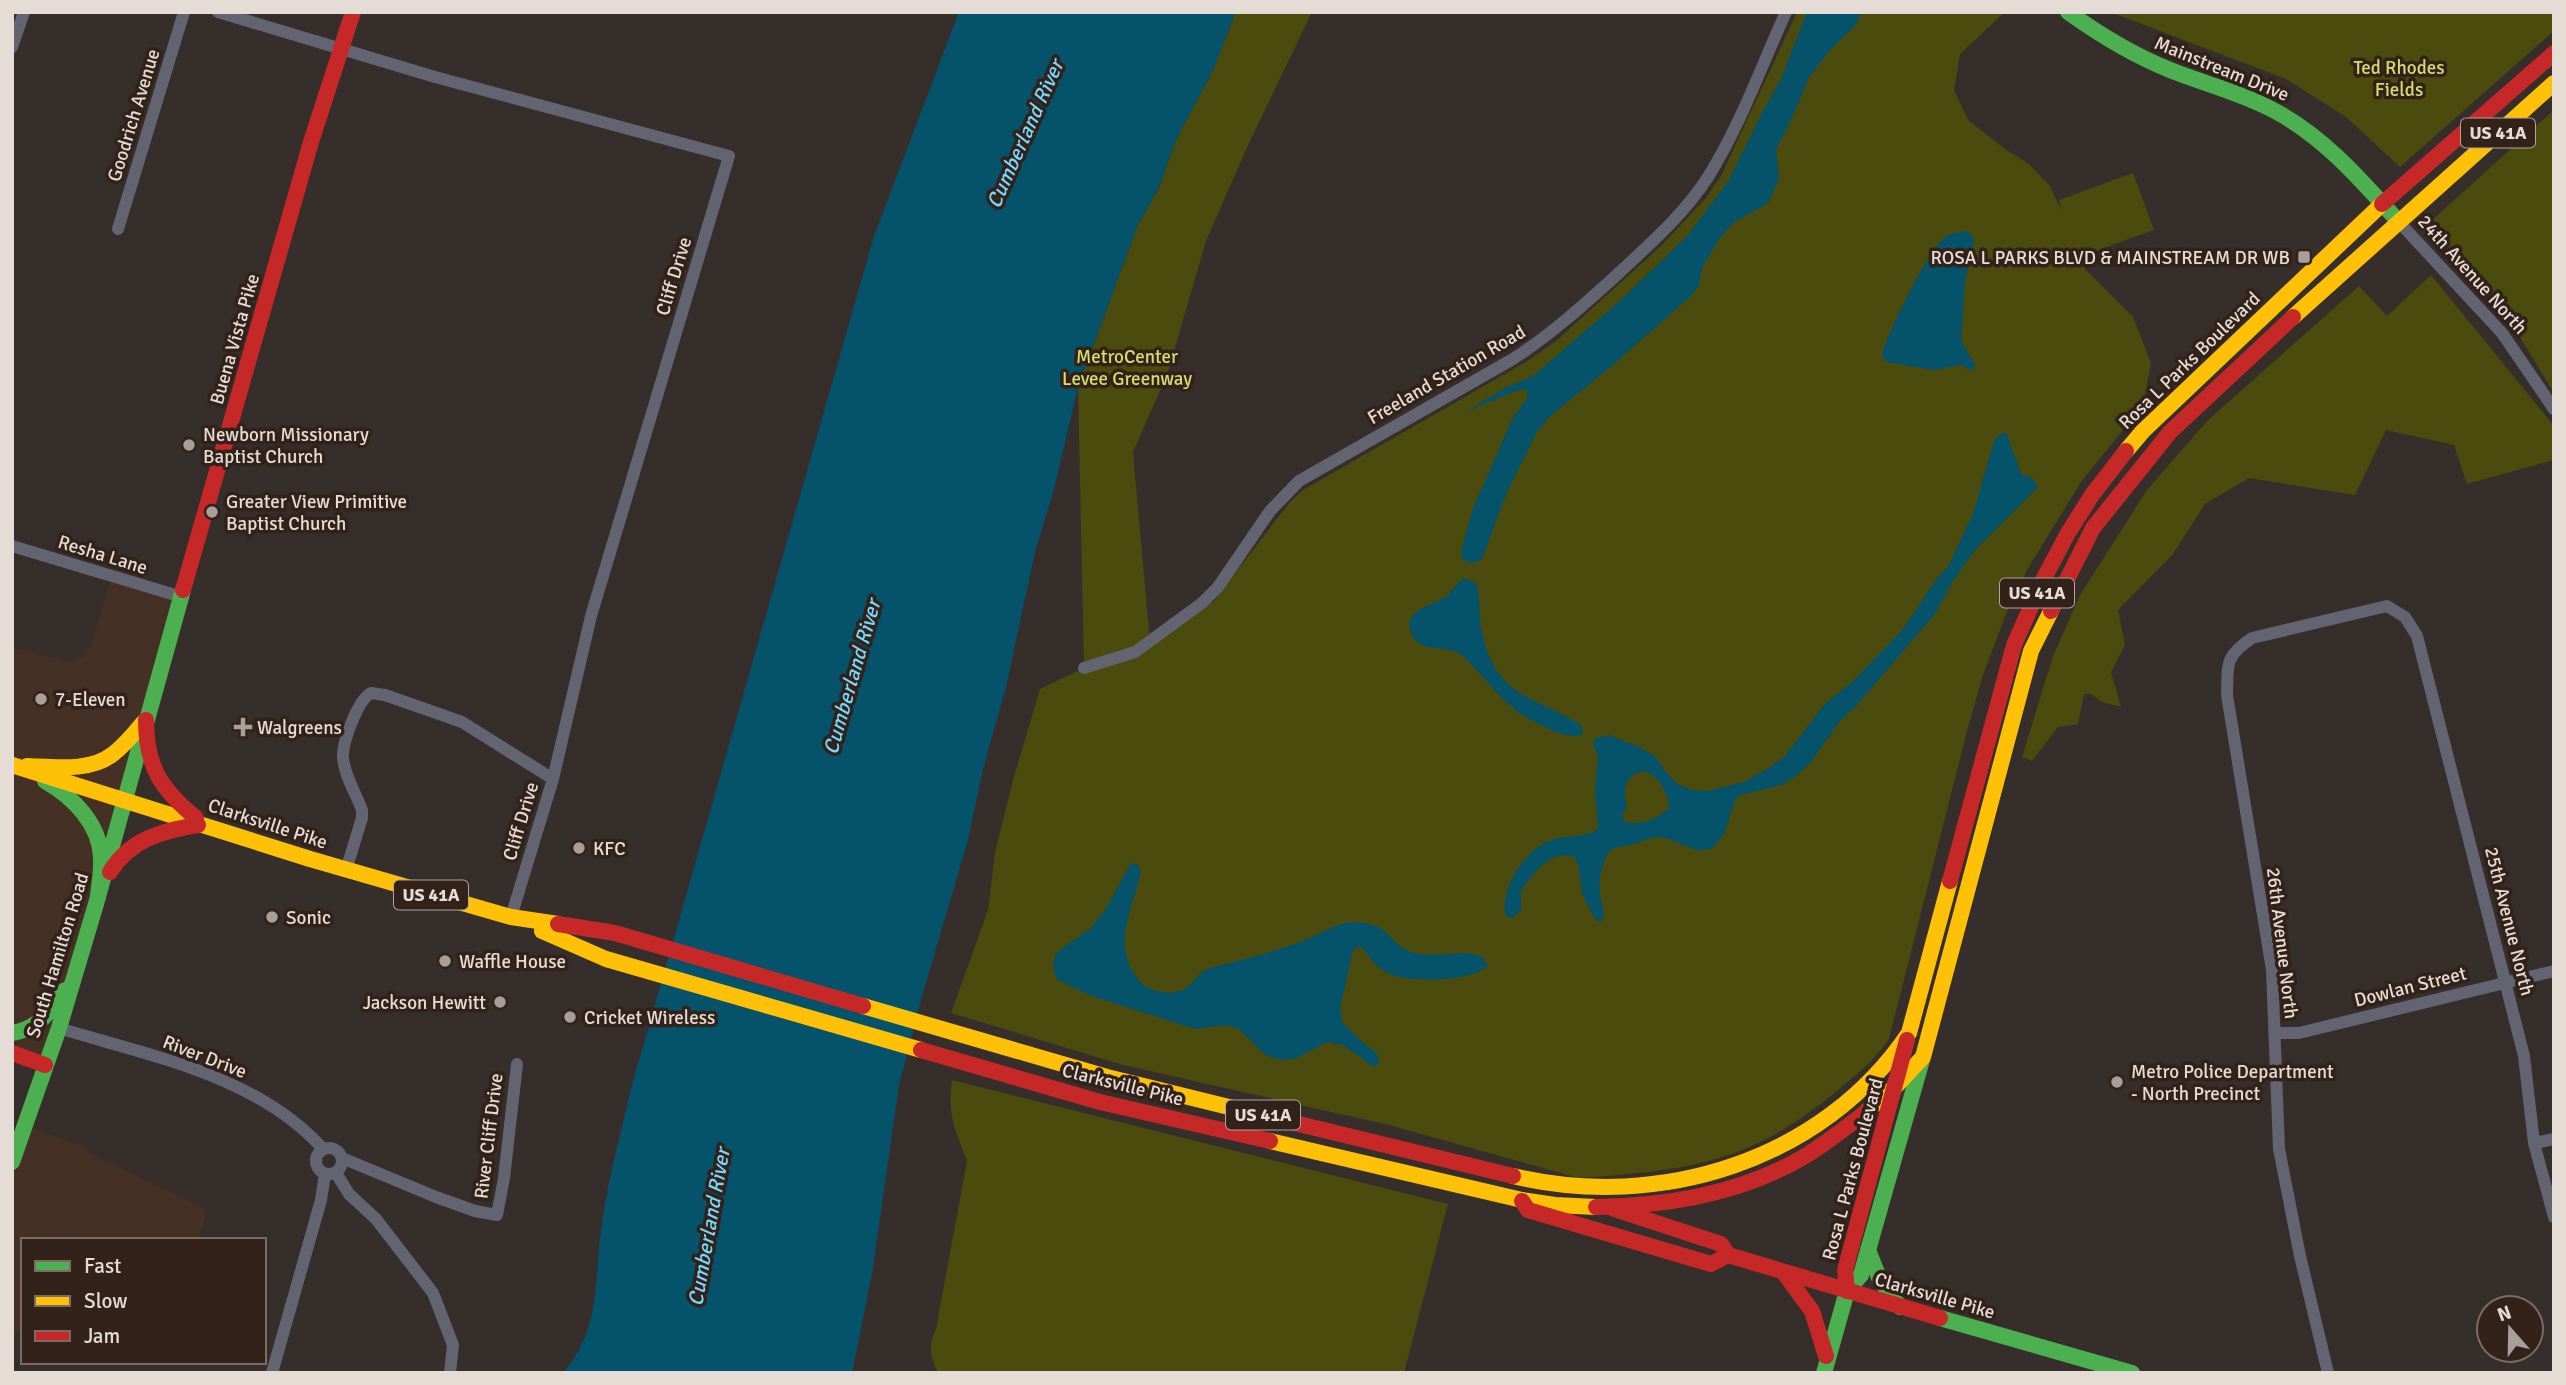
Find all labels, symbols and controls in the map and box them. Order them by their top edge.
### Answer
street label: Mainstream Drive [2151,31,2292,107]
street label: Goodrich Avenue [102,46,166,185]
water label: Cumberland River [981,53,1071,212]
park label: Ted Rhodes Fields [2353,56,2445,102]
road number: US 41A [2461,118,2535,148]
street label: 24th Avenue North [2412,210,2532,339]
street label: Cliff Drive [651,234,697,318]
place label: ROSA L PARKS BLVD & MAINSTREAM DR WB [1931,246,2290,270]
marker: ROSA L PARKS BLVD & MAINSTREAM DR WB [2296,249,2312,265]
street label: Buena Vista Pike [205,271,265,407]
street label: Rosa L Parks Boulevard [2114,287,2266,435]
street label: Freeland Station Road [1363,320,1530,430]
park label: MetroCenter Levee Greenway [1062,345,1192,391]
place label: Newborn Missionary Baptist Church [203,423,369,469]
marker: Newborn Missionary Baptist Church [181,437,197,453]
place label: Greater View Primitive Baptist Church [226,490,407,536]
marker: Greater View Primitive Baptist Church [204,504,220,520]
street label: Resha Lane [55,530,150,580]
road number: US 41A [2000,578,2074,608]
water label: Cumberland River [817,593,887,757]
place label: 7-Eleven [55,688,126,712]
marker: 7-Eleven [33,691,49,707]
place label: Walgreens [257,716,342,740]
marker: Walgreens [235,719,251,735]
street label: Cliff Drive [498,779,544,863]
street label: Clarksville Pike [205,793,330,855]
place label: KFC [593,837,626,861]
marker: KFC [571,840,587,856]
street label: 25th Avenue North [2479,844,2539,998]
street label: 26th Avenue North [2261,866,2303,1020]
street label: South Hamilton Road [21,870,95,1041]
road number: US 41A [394,880,468,910]
place label: Sonic [286,906,331,930]
marker: Sonic [264,909,280,925]
place label: Waffle House [459,950,566,974]
marker: Waffle House [437,953,453,969]
street label: Dowlan Street [2352,961,2469,1013]
place label: Jackson Hewitt [363,991,486,1015]
marker: Jackson Hewitt [492,994,508,1010]
place label: Cricket Wireless [584,1006,715,1030]
marker: Cricket Wireless [562,1009,578,1025]
street label: River Drive [159,1030,250,1084]
street label: Clarksville Pike [1060,1058,1186,1112]
place label: Metro Police Department - North Precinct [2131,1060,2334,1106]
street label: River Cliff Drive [469,1072,509,1200]
marker: Metro Police Department - North Precinct [2109,1074,2125,1090]
street label: Rosa L Parks Boulevard [1817,1076,1889,1263]
road number: US 41A [1226,1100,1300,1130]
water label: Cumberland River [682,1143,736,1308]
legend [21,1238,266,1364]
text: Fast [84,1253,121,1279]
street label: Clarksville Pike [1872,1267,1998,1325]
text: Slow [84,1288,128,1314]
north arrow [2475,1294,2545,1364]
text: N [2494,1300,2515,1328]
text: Jam [84,1323,120,1349]

